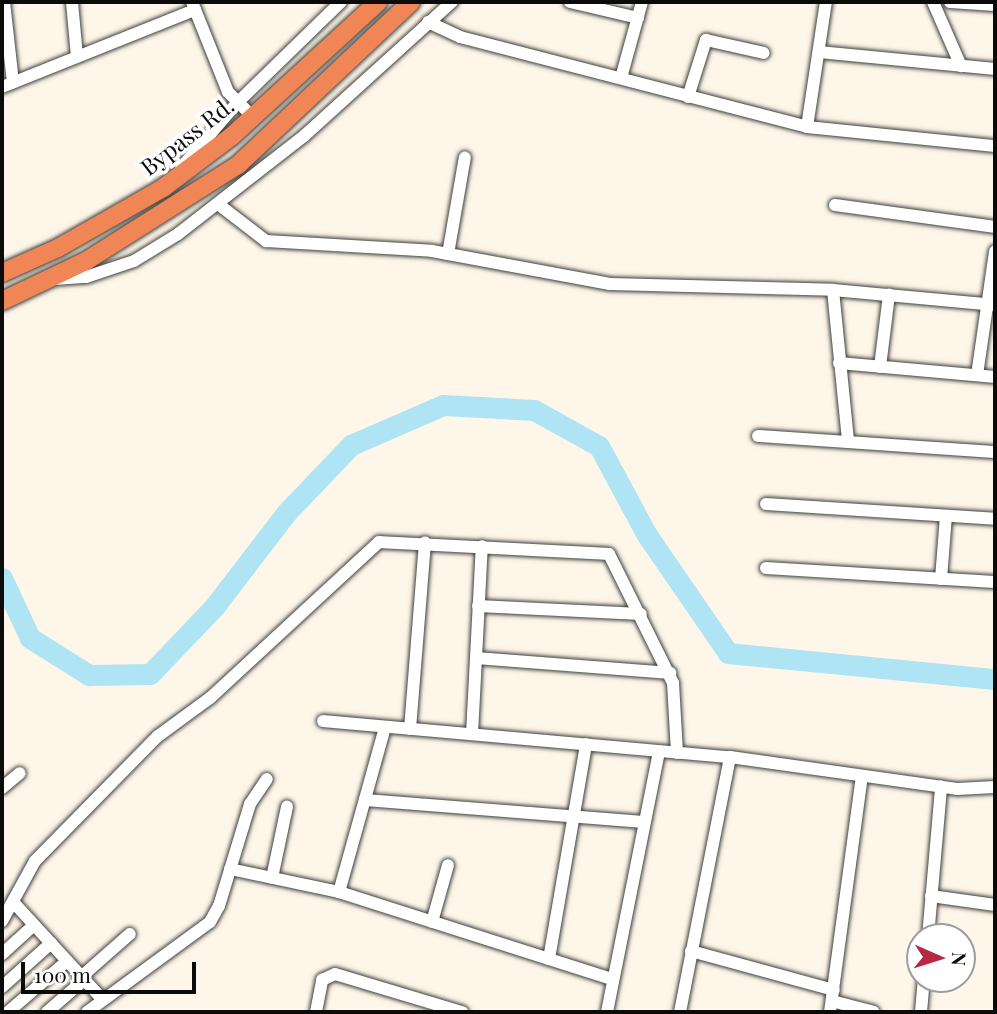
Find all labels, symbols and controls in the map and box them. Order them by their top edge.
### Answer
street label: Bypass Rd. [135,91,239,181]
north arrow [906,923,976,993]
scale bar [24,948,200,992]
text: N [947,951,973,967]
text: 100 m [34,960,91,988]

